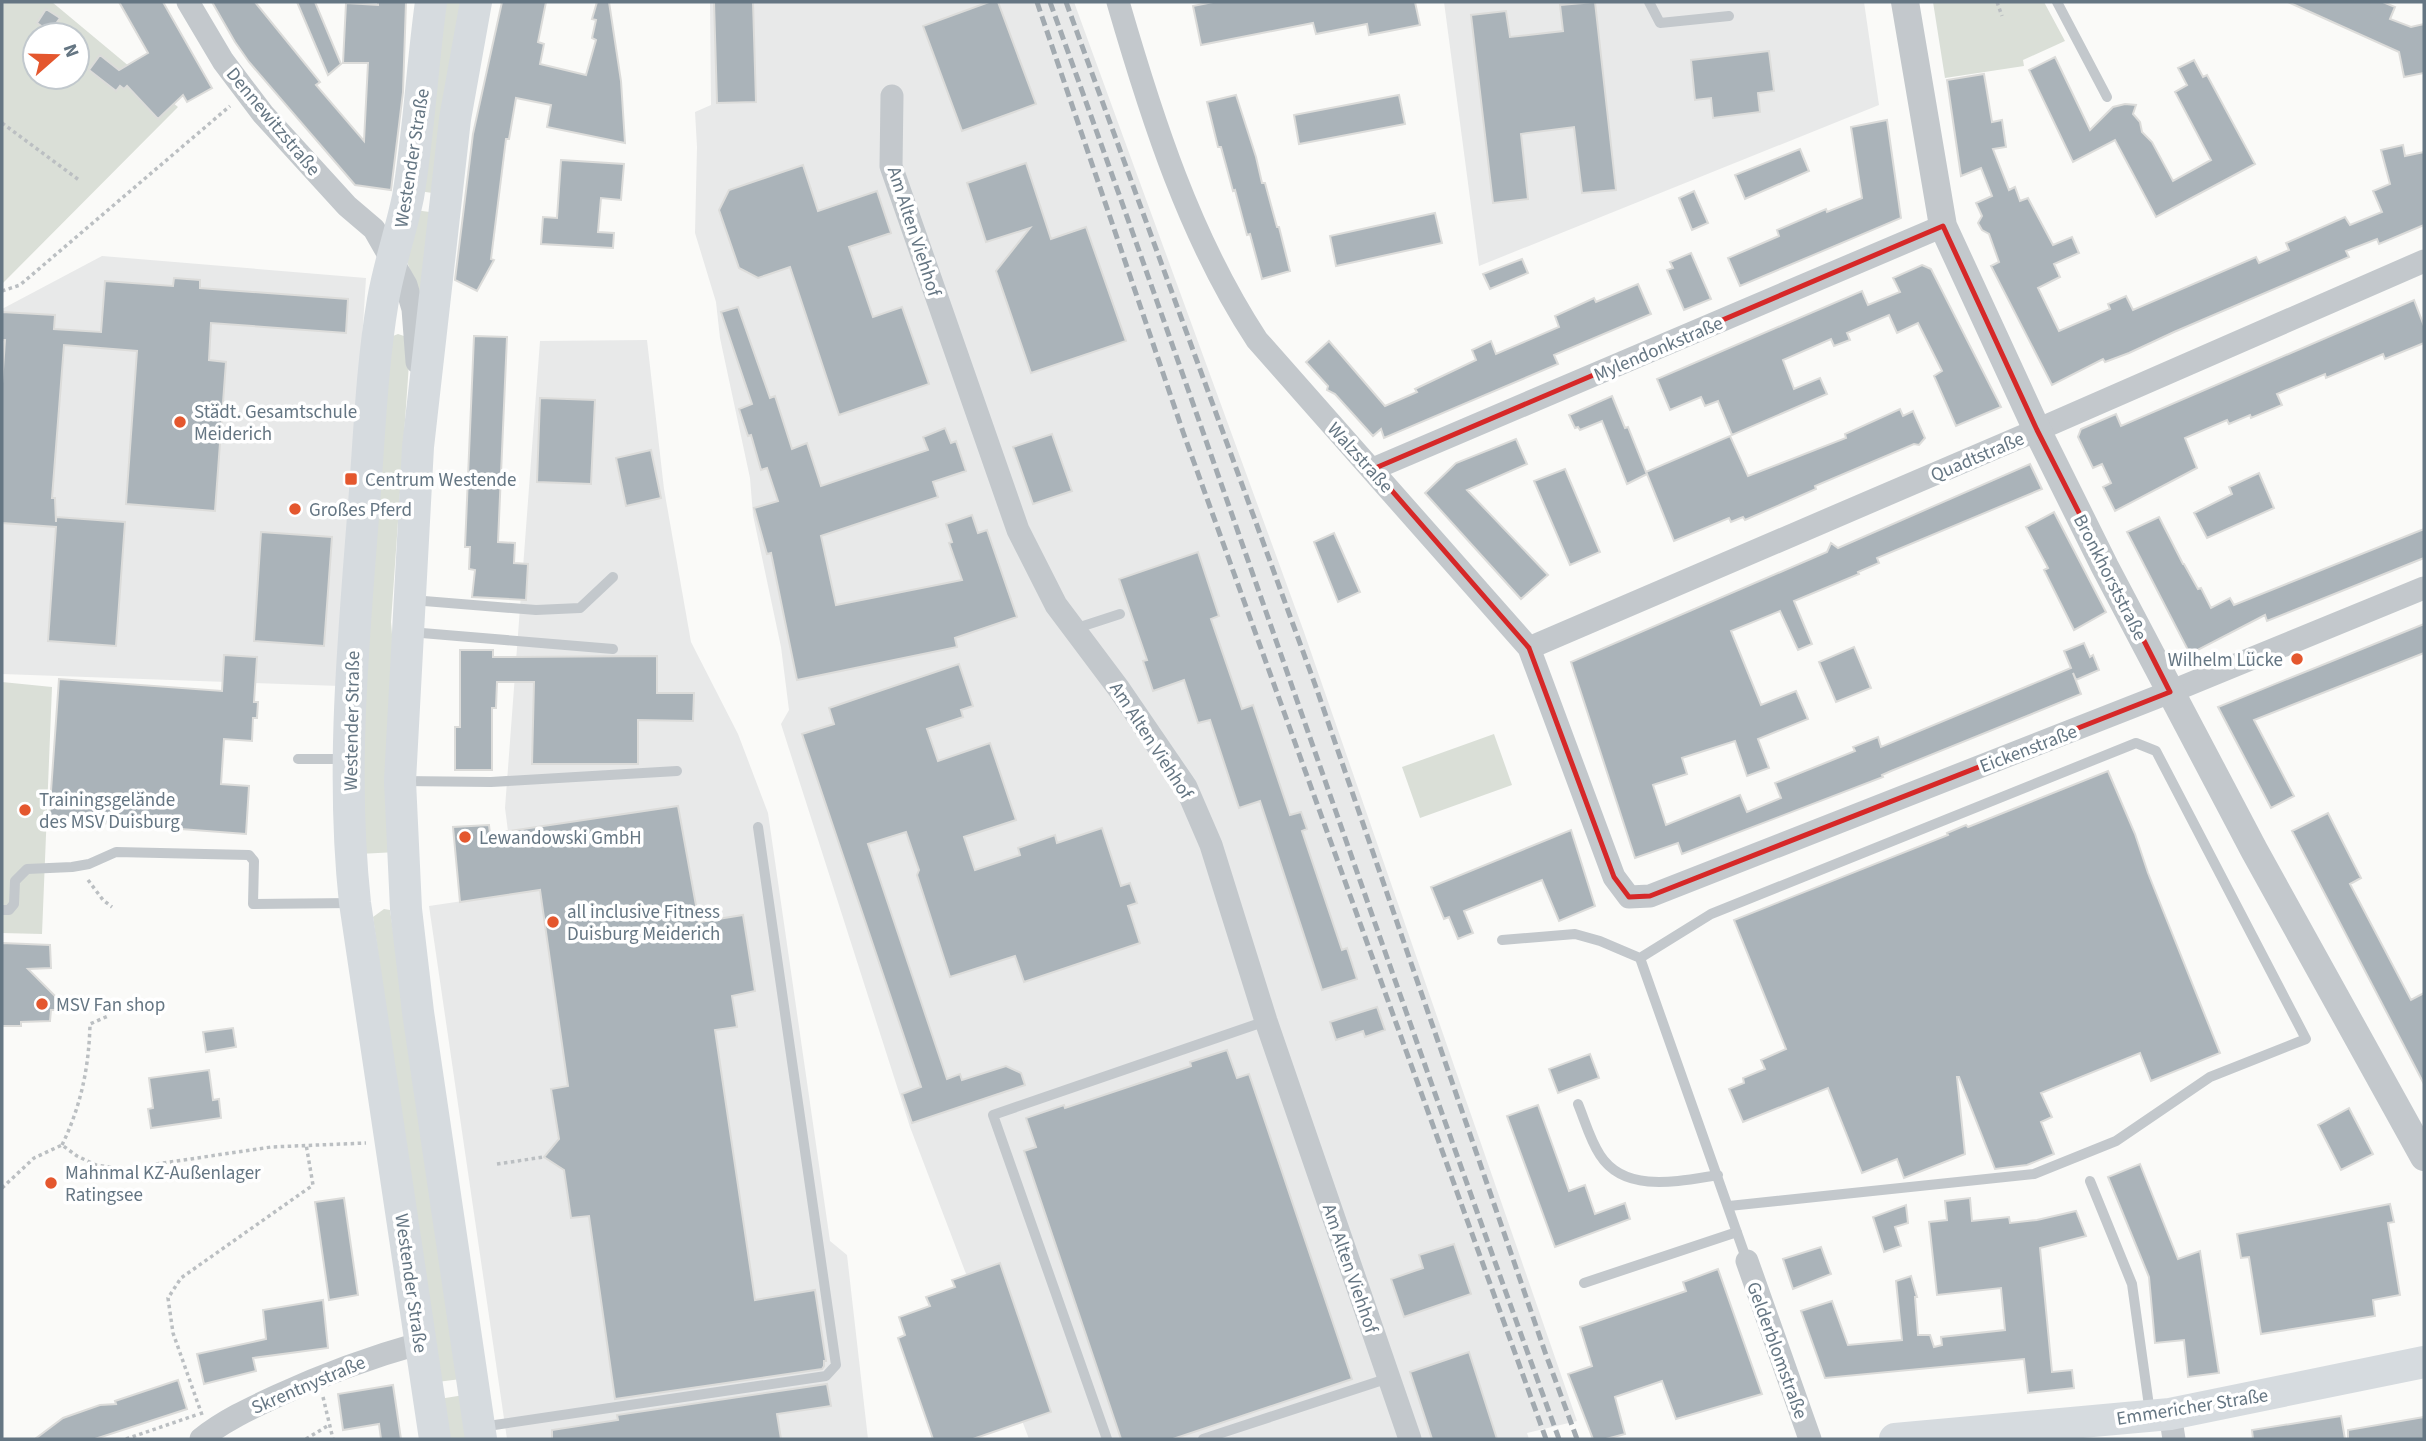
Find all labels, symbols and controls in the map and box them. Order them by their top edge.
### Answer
north arrow [21,21,91,91]
text: N [56,40,85,61]
street label: Dennewitzstraße [219,62,326,182]
street label: Westender Straße [388,87,437,230]
street label: Am Alten Viehhof [880,163,948,301]
street label: Mylendonkstraße [1590,310,1727,389]
place label: Städt. Gesamtschule Meiderich [194,399,357,448]
marker: Städt. Gesamtschule Meiderich [172,414,188,430]
street label: Walzstraße [1321,417,1399,499]
street label: Quadtstraße [1927,426,2029,489]
place label: Centrum Westende [365,467,516,494]
marker: Centrum Westende [343,471,359,487]
place label: Großes Pferd [309,497,412,524]
marker: Großes Pferd [287,501,303,517]
street label: Bronkhorststraße [2066,510,2153,646]
place label: Wilhelm Lücke [2168,647,2283,674]
street label: Westender Straße [338,651,367,792]
marker: Wilhelm Lücke [2289,651,2305,667]
street label: Am Alten Viehhof [1103,677,1200,806]
street label: Eickenstraße [1976,718,2081,780]
place label: Trainingsgelände des MSV Duisburg [39,787,180,836]
marker: Trainingsgelände des MSV Duisburg [17,802,33,818]
place label: Lewandowski GmbH [479,825,642,852]
marker: Lewandowski GmbH [457,829,473,845]
place label: all inclusive Fitness Duisburg Meiderich [567,899,720,948]
marker: all inclusive Fitness Duisburg Meiderich [545,914,561,930]
place label: MSV Fan shop [56,992,165,1019]
marker: MSV Fan shop [34,996,50,1012]
place label: Mahnmal KZ-Außenlager Ratingsee [65,1160,261,1209]
marker: Mahnmal KZ-Außenlager Ratingsee [43,1175,59,1191]
street label: Am Alten Viehhof [1315,1200,1385,1338]
street label: Westender Straße [387,1212,434,1355]
street label: Gelderblomstraße [1739,1278,1814,1423]
street label: Skrentnystraße [247,1349,370,1422]
street label: Emmericher Straße [2114,1382,2270,1433]

